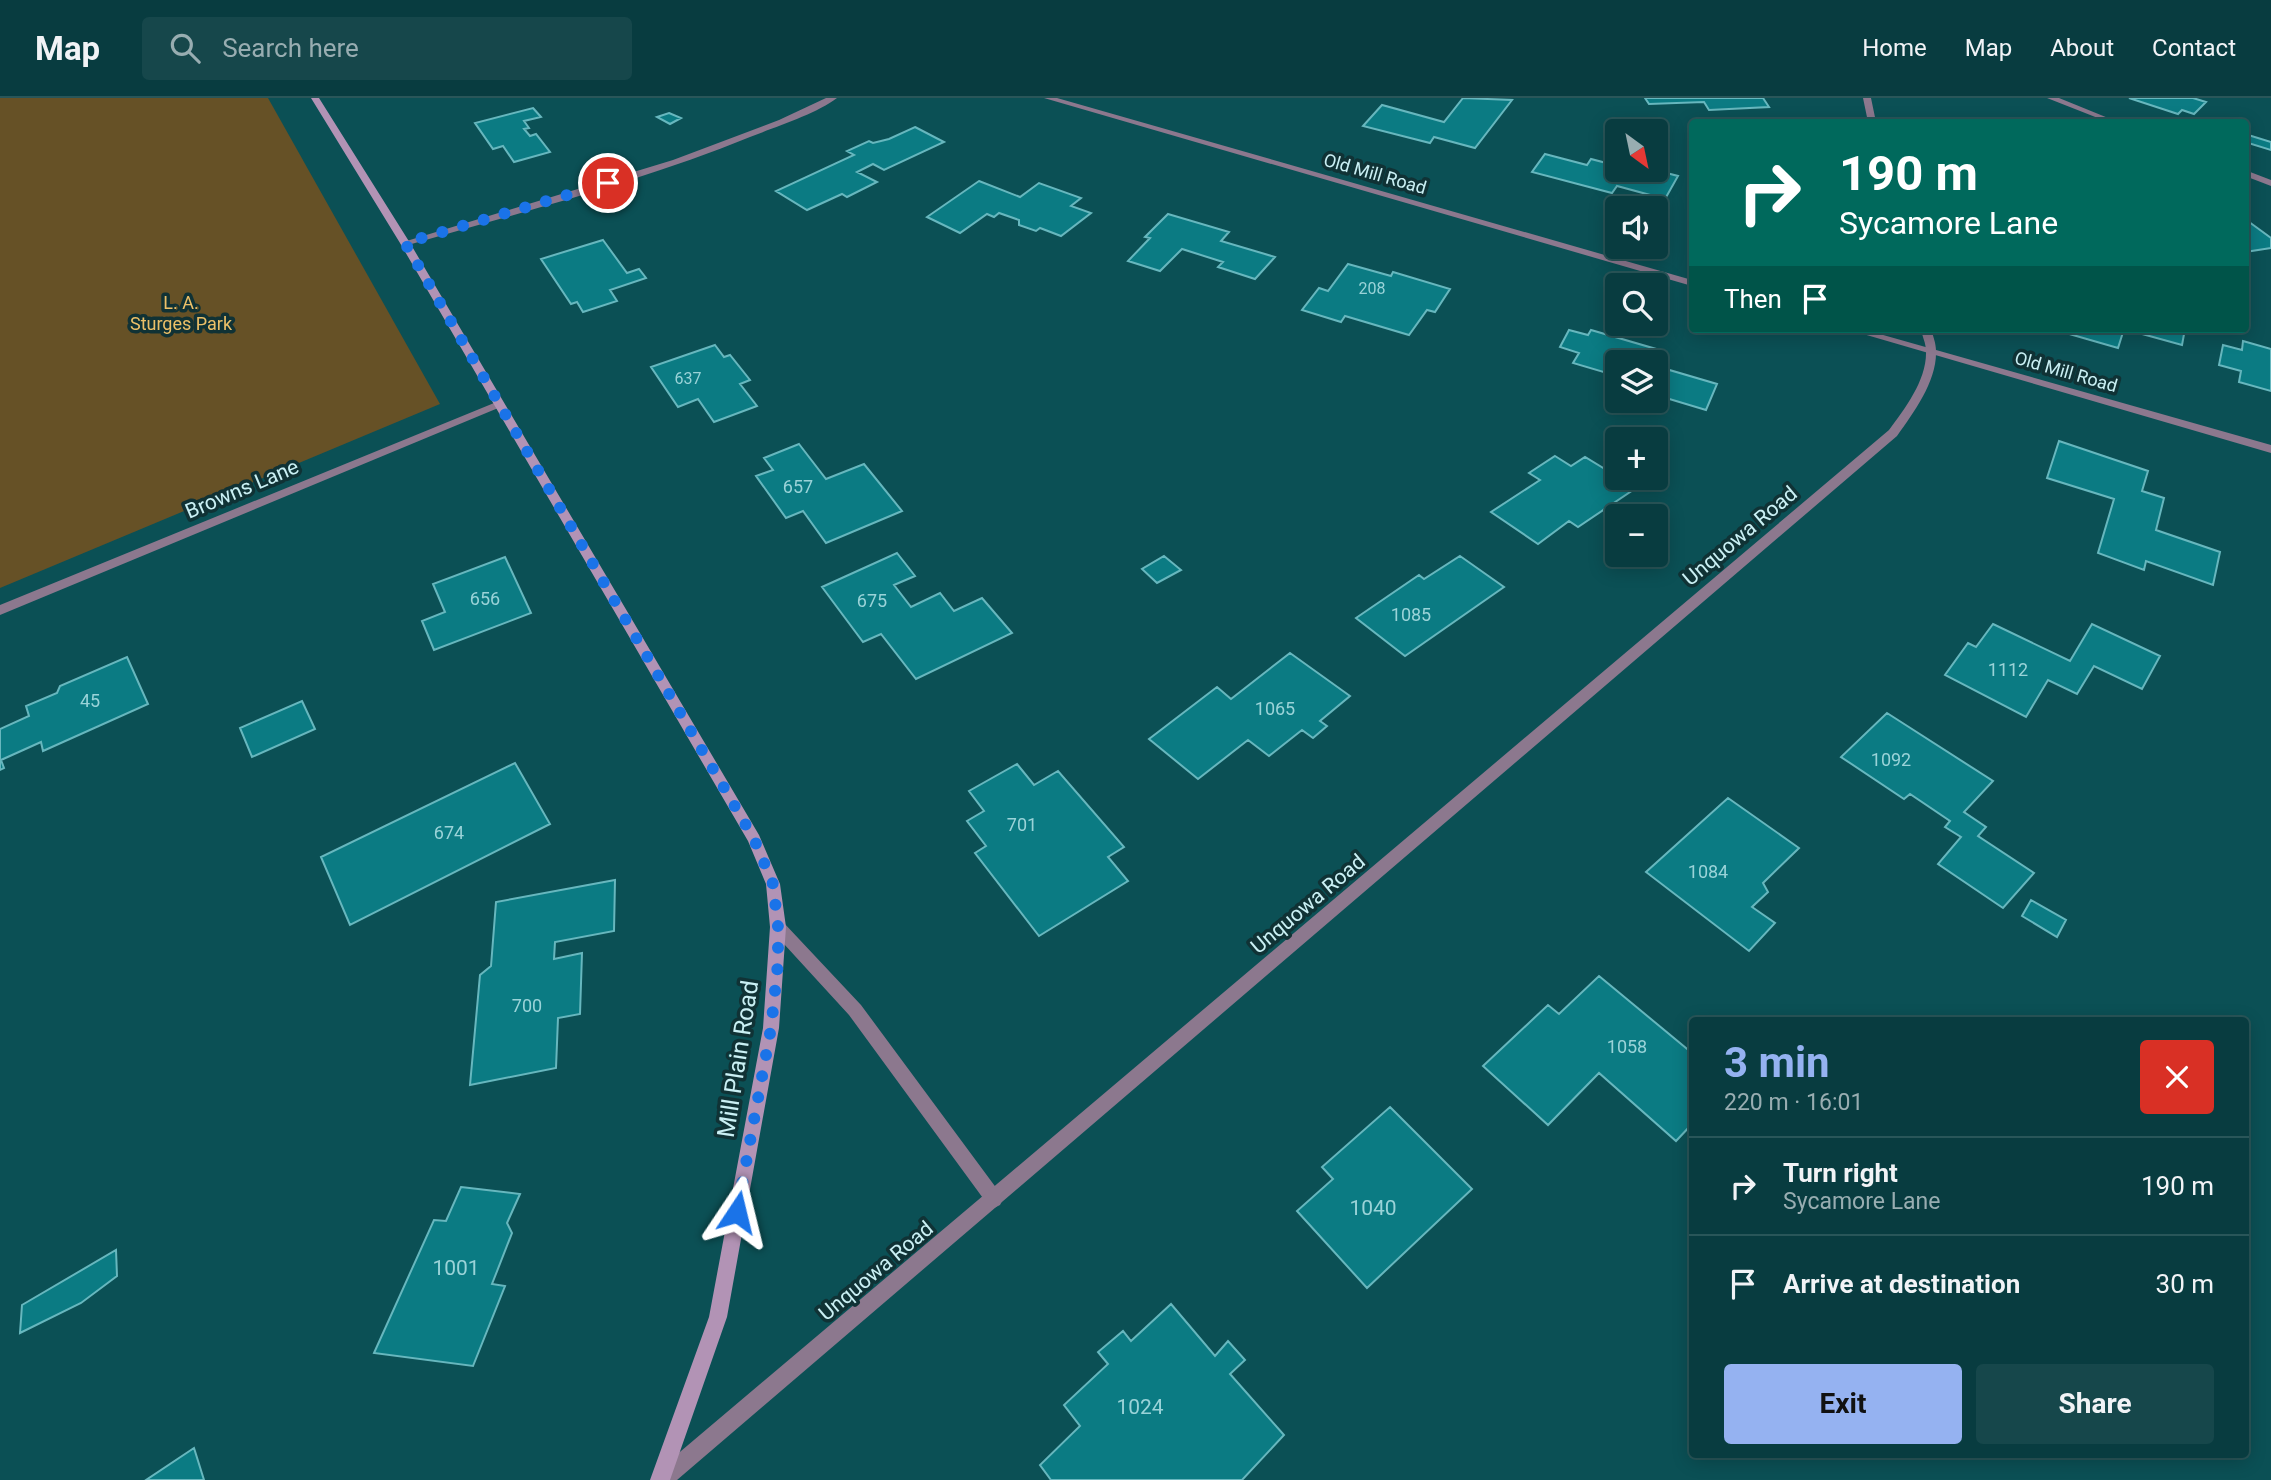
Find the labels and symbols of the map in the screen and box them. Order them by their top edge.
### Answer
north arrow [1605,119,1668,182]
street label: Old Mill Road [1321,149,1429,198]
pin [578,153,638,213]
house number: 208 [1359,279,1385,298]
park label: L. A. Sturges Park [130,292,233,334]
street label: Old Mill Road [2012,347,2120,396]
house number: 637 [675,369,701,388]
street label: Browns Lane [182,454,302,524]
house number: 657 [783,476,813,497]
street label: Unquowa Road [1678,481,1802,591]
house number: 656 [470,588,500,609]
house number: 675 [857,590,887,611]
house number: 1085 [1391,604,1431,625]
house number: 1112 [1988,659,2028,680]
house number: 45 [80,690,100,711]
house number: 1065 [1255,698,1295,719]
house number: 1092 [1871,749,1911,770]
house number: 701 [1007,814,1037,835]
house number: 674 [434,822,464,843]
street label: Unquowa Road [1246,849,1370,959]
house number: 1084 [1688,861,1728,882]
street label: Mill Plain Road [712,979,764,1139]
house number: 700 [512,995,542,1016]
house number: 1058 [1607,1036,1647,1057]
position arrow [700,1175,774,1249]
house number: 1040 [1349,1196,1397,1220]
street label: Unquowa Road [814,1216,938,1326]
house number: 1001 [432,1256,480,1280]
house number: 1024 [1116,1395,1164,1419]

